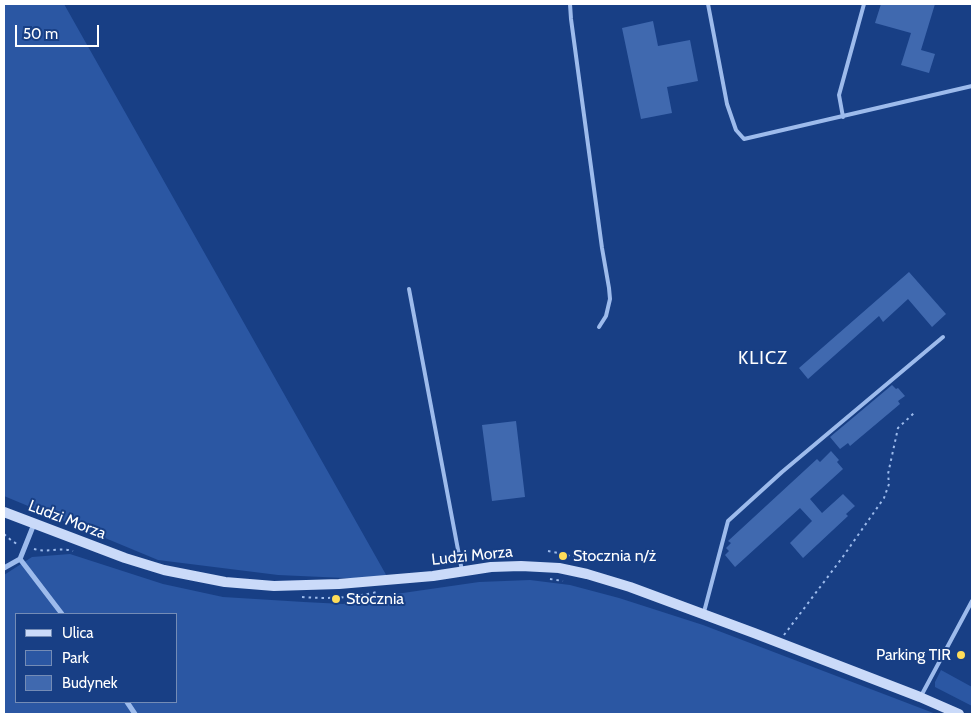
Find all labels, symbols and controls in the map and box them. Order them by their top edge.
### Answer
scale bar [18,15,101,47]
text: 50 m [23,25,58,43]
district label: KLICZ [737,348,789,370]
street label: Ludzi Morza [25,496,109,544]
street label: Ludzi Morza [430,542,514,570]
place label: Stocznia n/ż [573,546,656,566]
marker: Stocznia n/ż [557,550,569,562]
place label: Stocznia [346,589,404,609]
marker: Stocznia [330,593,342,605]
legend [15,613,178,703]
text: Ulica [62,624,93,642]
place label: Parking TIR [876,645,951,665]
text: Park [62,649,89,667]
marker: Parking TIR [955,649,967,661]
text: Budynek [62,674,117,692]

